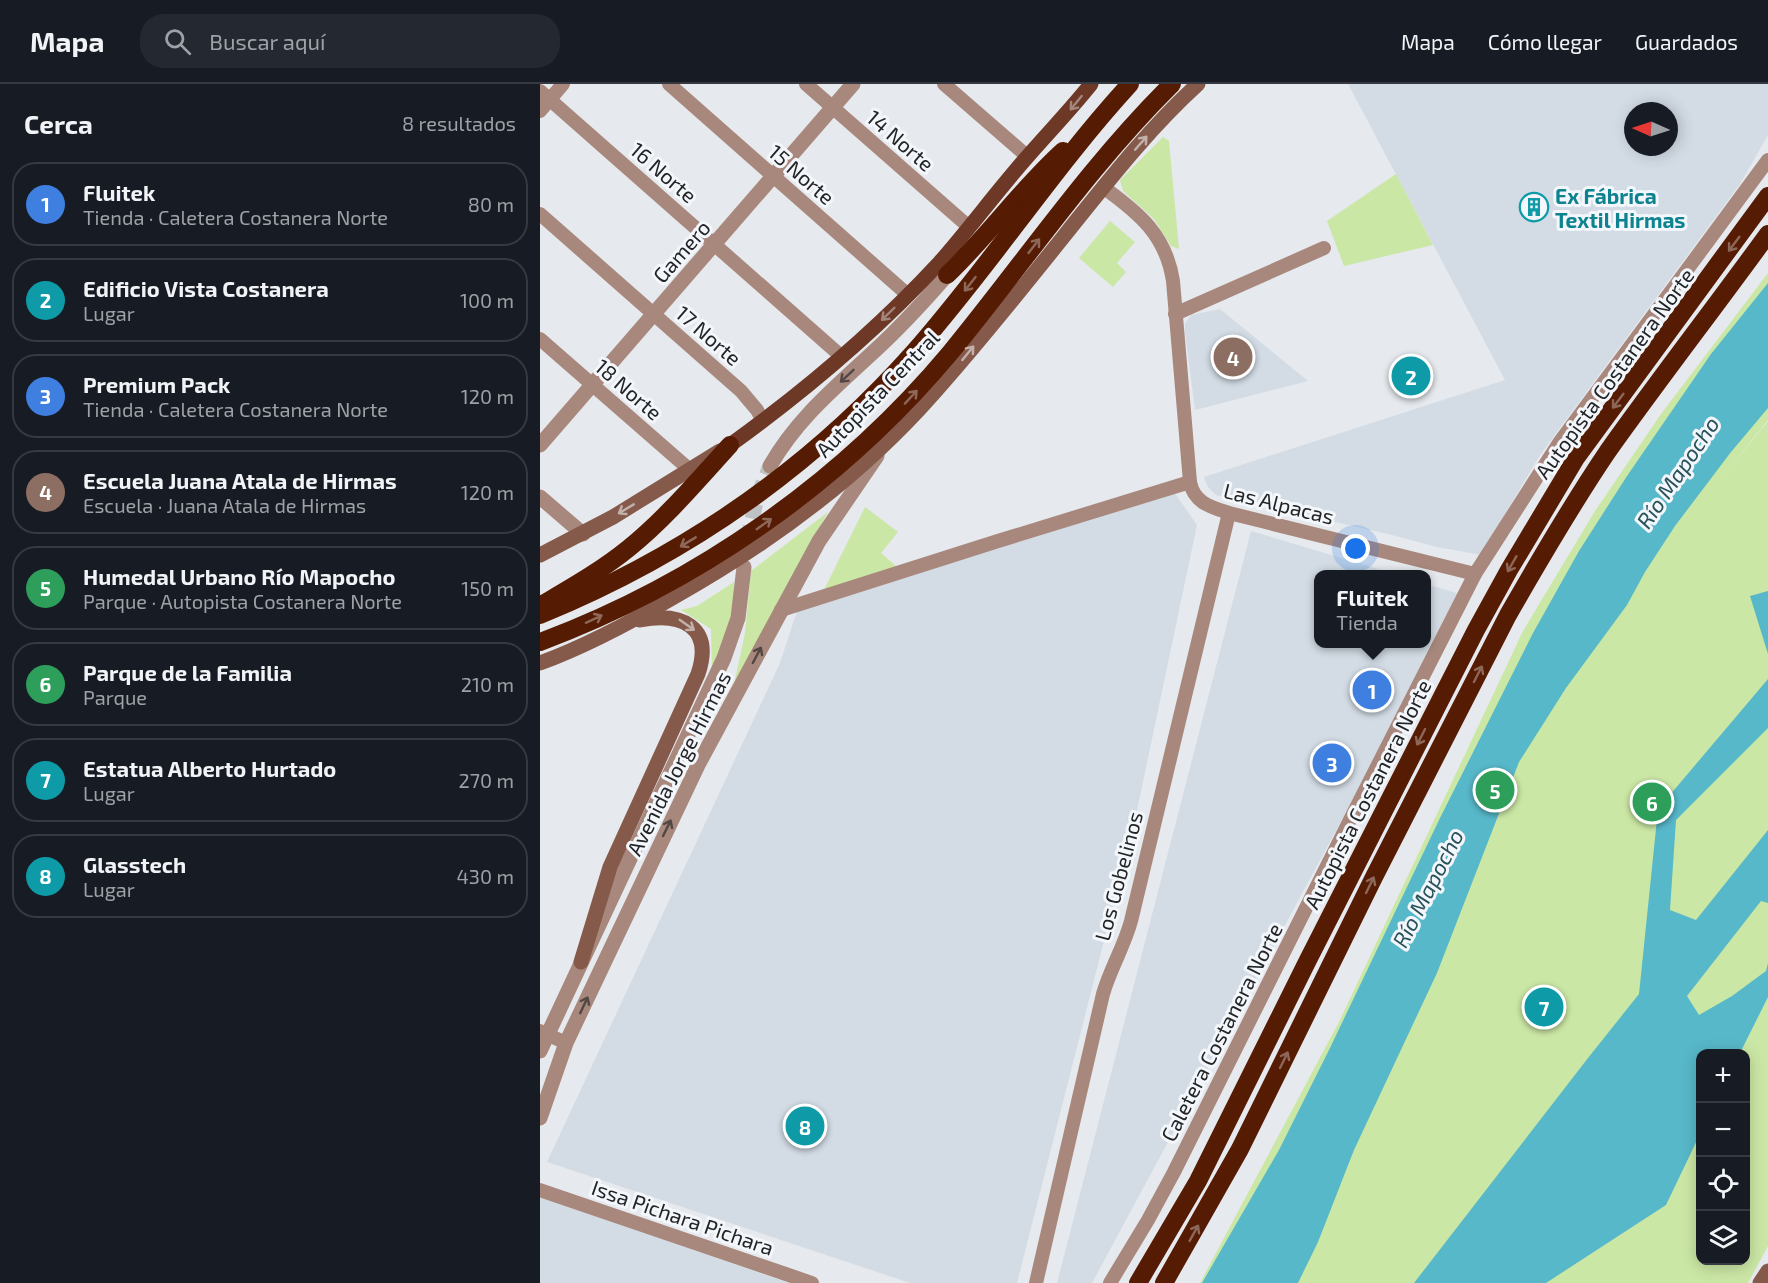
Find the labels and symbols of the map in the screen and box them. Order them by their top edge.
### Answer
one-way arrow [1069,95,1082,111]
north arrow [1624,102,1678,156]
street label: 14 Norte [862,104,940,176]
street label: 16 Norte [626,136,702,208]
one-way arrow [1134,136,1148,151]
street label: 15 Norte [764,139,840,209]
place label: Ex Fábrica Textil Hirmas [1555,183,1686,232]
building icon: Ex Fábrica Textil Hirmas [1518,191,1550,223]
street label: Gamero [647,215,715,287]
one-way arrow [1728,236,1741,252]
one-way arrow [1028,238,1041,254]
street label: Autopista Costanera Norte [1529,263,1699,483]
one-way arrow [963,276,976,292]
street label: 17 Norte [671,300,747,370]
one-way arrow [881,306,896,320]
street label: Autopista Central [810,324,944,462]
pin: 4 [1214,334,1252,380]
one-way arrow [961,346,974,362]
street label: 18 Norte [591,353,667,425]
pin: 2 [1392,354,1430,398]
one-way arrow [839,369,854,384]
one-way arrow [904,389,918,404]
one-way arrow [1612,392,1624,408]
water label: Río Mapocho [1630,411,1724,533]
street label: Las Alpacas [1221,477,1337,529]
one-way arrow [618,503,635,515]
one-way arrow [755,518,771,530]
your location [1341,534,1370,563]
one-way arrow [680,536,697,548]
one-way arrow [1506,555,1518,572]
one-way arrow [584,613,602,625]
one-way arrow [679,619,695,631]
one-way arrow [752,647,763,665]
one-way arrow [1473,665,1484,683]
street label: Avenida Jorge Hirmas [621,667,735,859]
pin: 1 [1352,668,1392,712]
street label: Autopista Costanera Norte [1298,675,1436,913]
one-way arrow [1415,728,1427,746]
pin: 3 [1312,740,1352,786]
pin: 5 [1476,768,1514,812]
pin: 6 [1632,780,1672,824]
street label: Los Gobelinos [1089,809,1147,943]
one-way arrow [662,820,674,838]
water label: Río Mapocho [1386,825,1468,951]
one-way arrow [1365,876,1377,894]
street label: Caletera Costanera Norte [1155,919,1287,1145]
pin: 7 [1524,984,1564,1030]
one-way arrow [578,996,590,1014]
one-way arrow [1279,1051,1290,1069]
pin: 8 [786,1104,824,1148]
street label: Issa Pichara Pichara [589,1174,777,1260]
one-way arrow [1189,1224,1200,1242]

